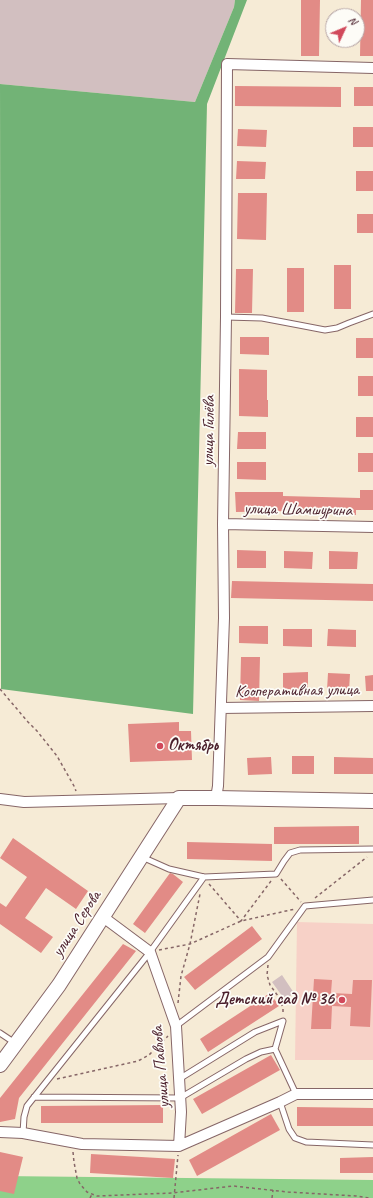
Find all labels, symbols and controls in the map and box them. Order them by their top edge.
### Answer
north arrow [325,8,365,48]
text: N [346,13,360,28]
street label: улица Гилёва [198,395,220,467]
street label: улица Шамшурина [244,499,352,521]
street label: Кооперативная улица [235,680,359,702]
place label: Октябрь [168,736,218,756]
marker: Октябрь [155,741,165,751]
street label: улица Серова [48,887,106,961]
place label: Детский сад № 36 [215,990,334,1010]
marker: Детский сад № 36 [337,995,347,1005]
street label: улица Павлова [147,1025,175,1109]

